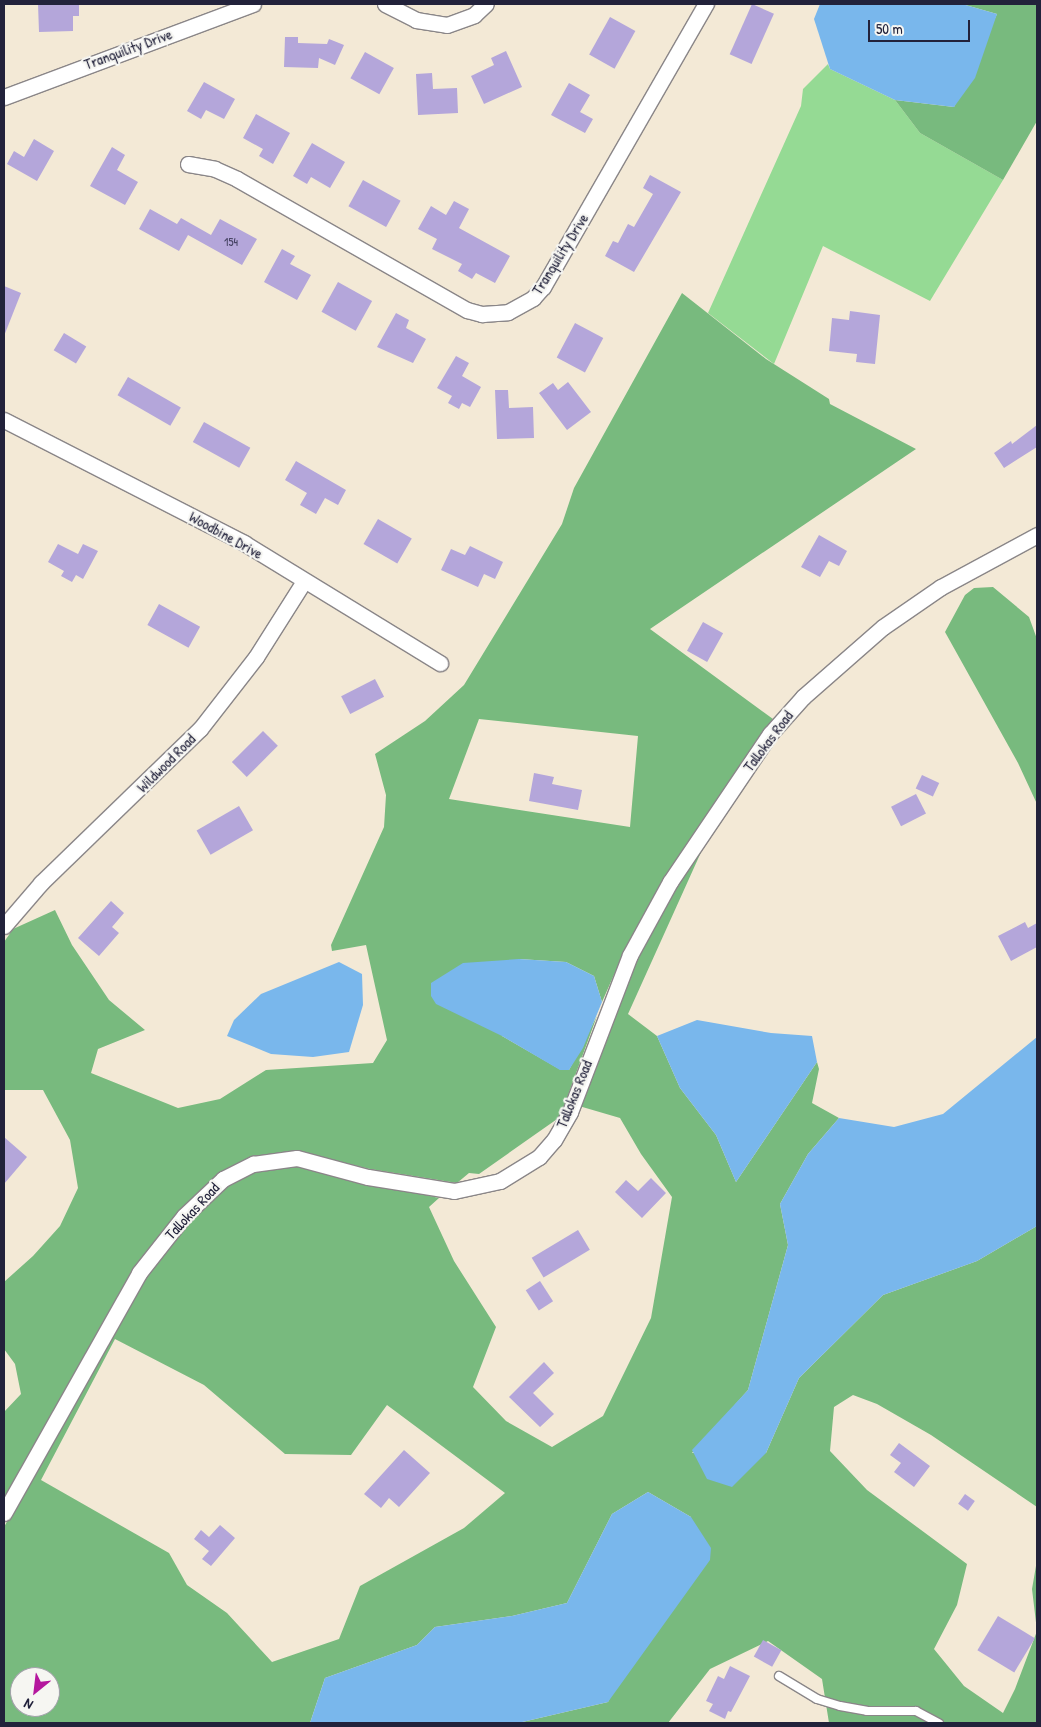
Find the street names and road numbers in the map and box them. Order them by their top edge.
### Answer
street label: Tranquility Drive [82,25,174,73]
street label: Tranquility Drive [528,210,592,298]
street label: Woodbine Drive [186,507,266,563]
street label: Tallokas Road [739,707,797,775]
street label: Wildwood Road [133,730,199,796]
street label: Tallokas Road [552,1058,596,1130]
street label: Tallokas Road [161,1179,223,1243]

